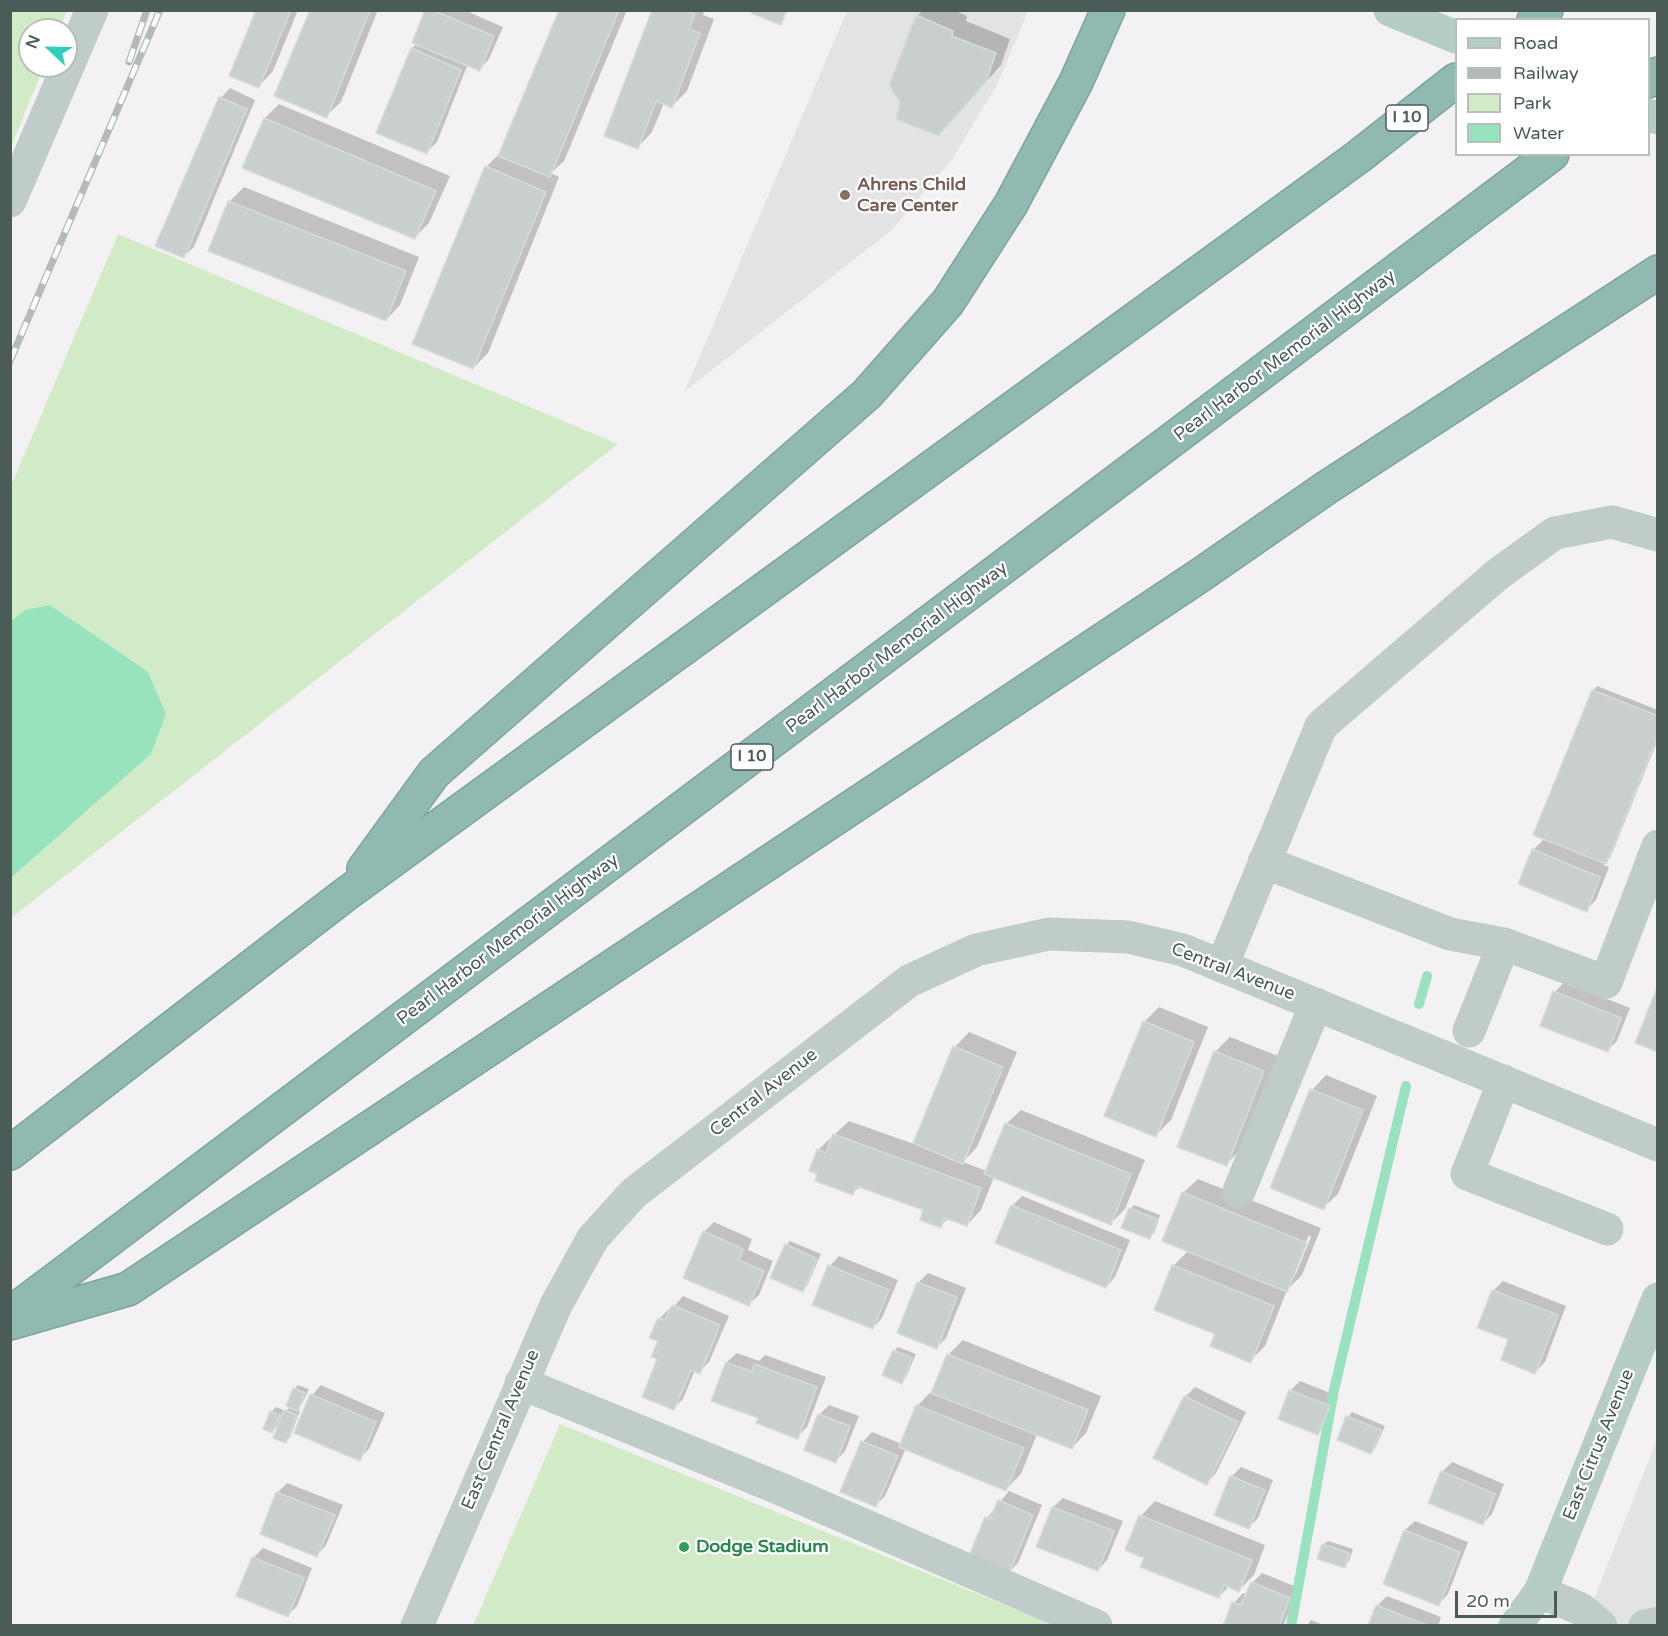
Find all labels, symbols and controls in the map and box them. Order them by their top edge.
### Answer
north arrow [18,18,78,78]
legend [1455,18,1650,156]
text: N [21,32,45,52]
text: Road [1513,32,1558,54]
text: Railway [1513,62,1579,84]
text: Park [1513,92,1551,114]
road number: I 10 [1386,105,1428,131]
text: Water [1513,122,1564,144]
place label: Ahrens Child Care Center [857,174,966,216]
marker: Ahrens Child Care Center [838,188,852,202]
street label: Pearl Harbor Memorial Highway [1170,266,1400,446]
street label: Pearl Harbor Memorial Highway [782,558,1012,738]
road number: I 10 [731,744,773,770]
street label: Pearl Harbor Memorial Highway [393,850,623,1030]
street label: Central Avenue [1168,939,1298,1005]
street label: Central Avenue [706,1044,822,1142]
street label: East Central Avenue [457,1347,545,1513]
street label: East Citrus Avenue [1559,1366,1639,1524]
place label: Dodge Stadium [696,1536,829,1558]
marker: Dodge Stadium [677,1540,691,1554]
scale bar [1458,1579,1560,1617]
text: 20 m [1466,1590,1510,1612]

